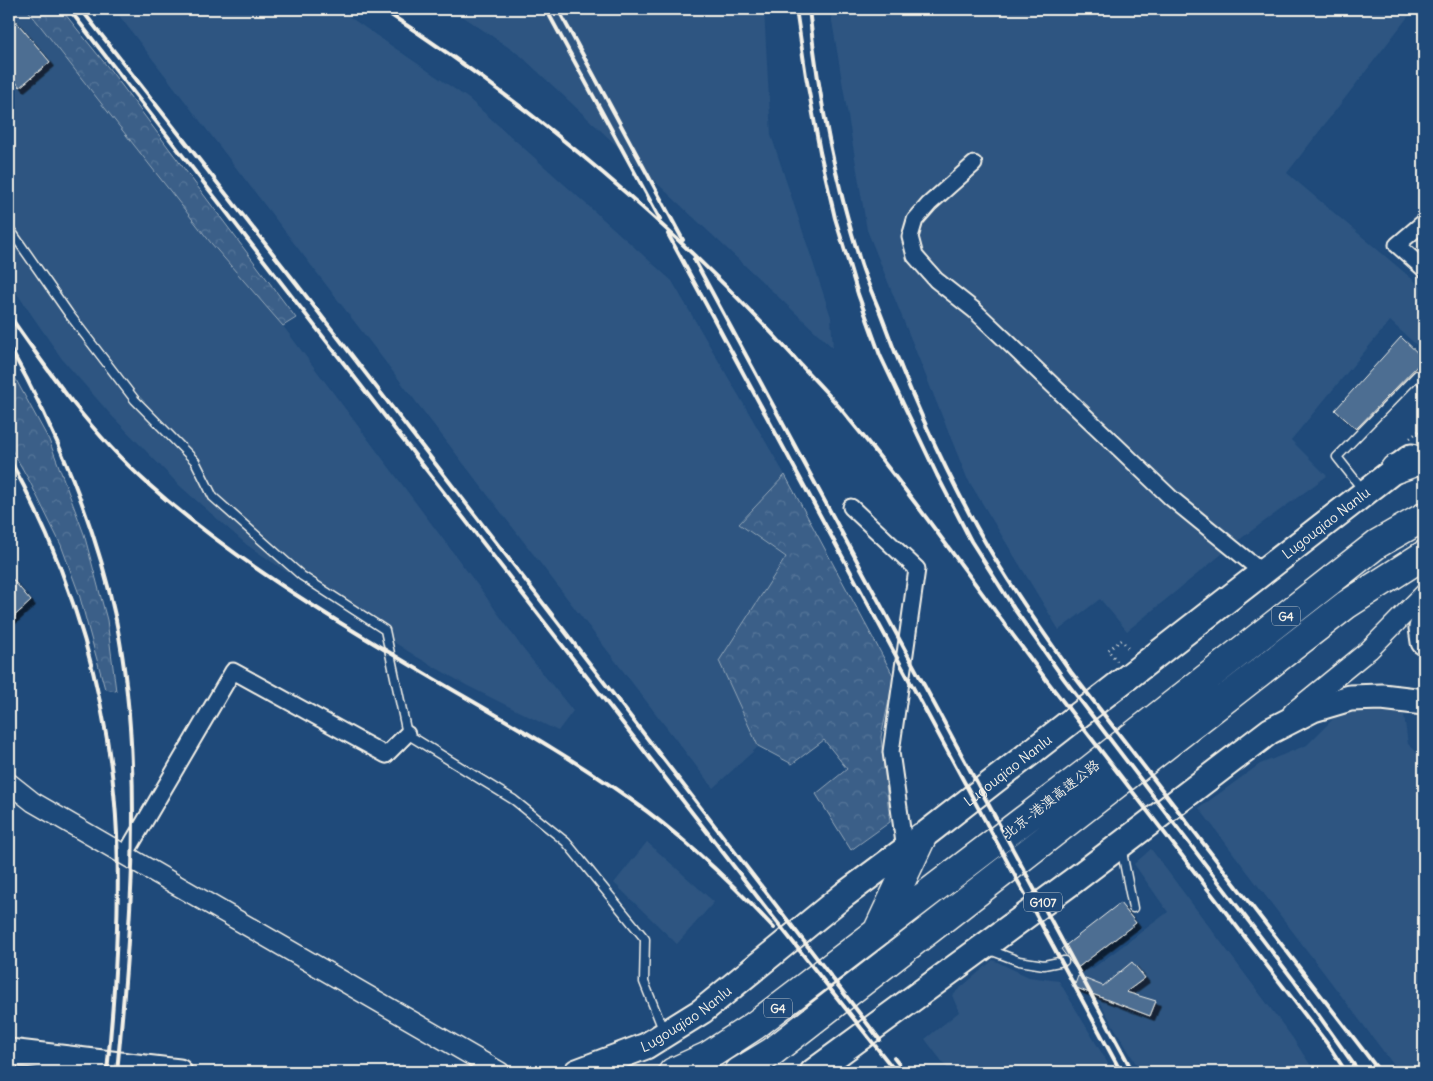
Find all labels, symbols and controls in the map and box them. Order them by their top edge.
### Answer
street label: Lugouqiao Nanlu [1278,483,1374,563]
road number: G4 [1272,606,1300,626]
street label: Lugouqiao Nanlu [960,731,1055,810]
street label: 北京-港澳高速公路 [999,756,1103,842]
road number: G107 [1024,892,1062,912]
street label: Lugouqiao Nanlu [638,982,735,1056]
road number: G4 [764,998,792,1018]

